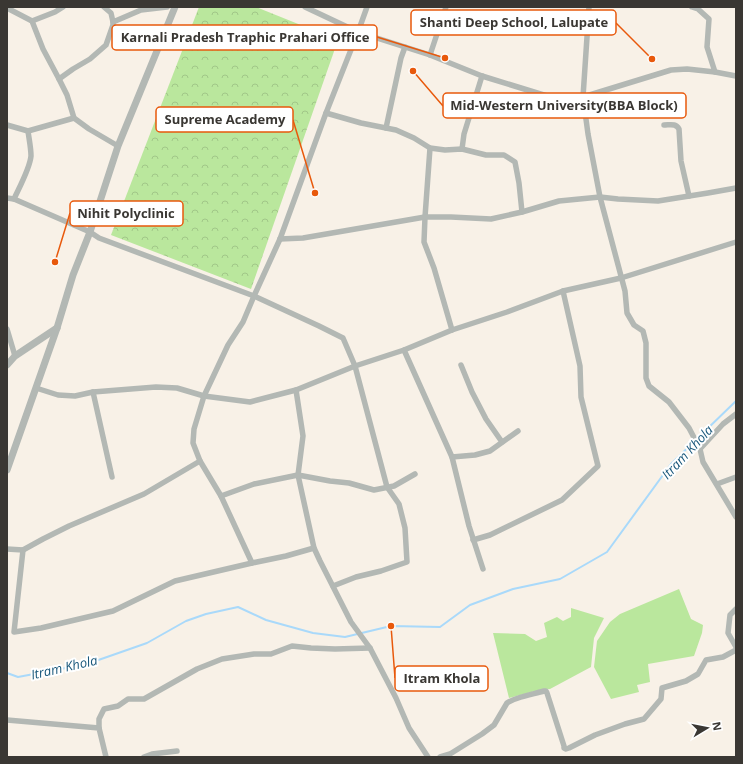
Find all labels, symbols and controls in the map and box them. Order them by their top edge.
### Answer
callout: Shanti Deep School, Lalupate [411,10,616,35]
text: Shanti Deep School, Lalupate [420,13,608,31]
callout: Karnali Pradesh Traphic Prahari Office [112,25,377,50]
text: Karnali Pradesh Traphic Prahari Office [121,28,370,46]
callout: Mid-Western University(BBA Block) [443,93,686,118]
text: Mid-Western University(BBA Block) [450,96,678,114]
callout: Supreme Academy [156,107,293,132]
text: Supreme Academy [165,110,286,128]
callout: Nihit Polyclinic [70,201,183,226]
text: Nihit Polyclinic [77,204,175,222]
water label: Itram Khola [657,421,717,483]
water label: Itram Khola [29,650,100,683]
callout: Itram Khola [395,666,488,691]
text: Itram Khola [404,669,480,687]
north arrow [687,708,727,748]
text: N [709,720,726,732]

